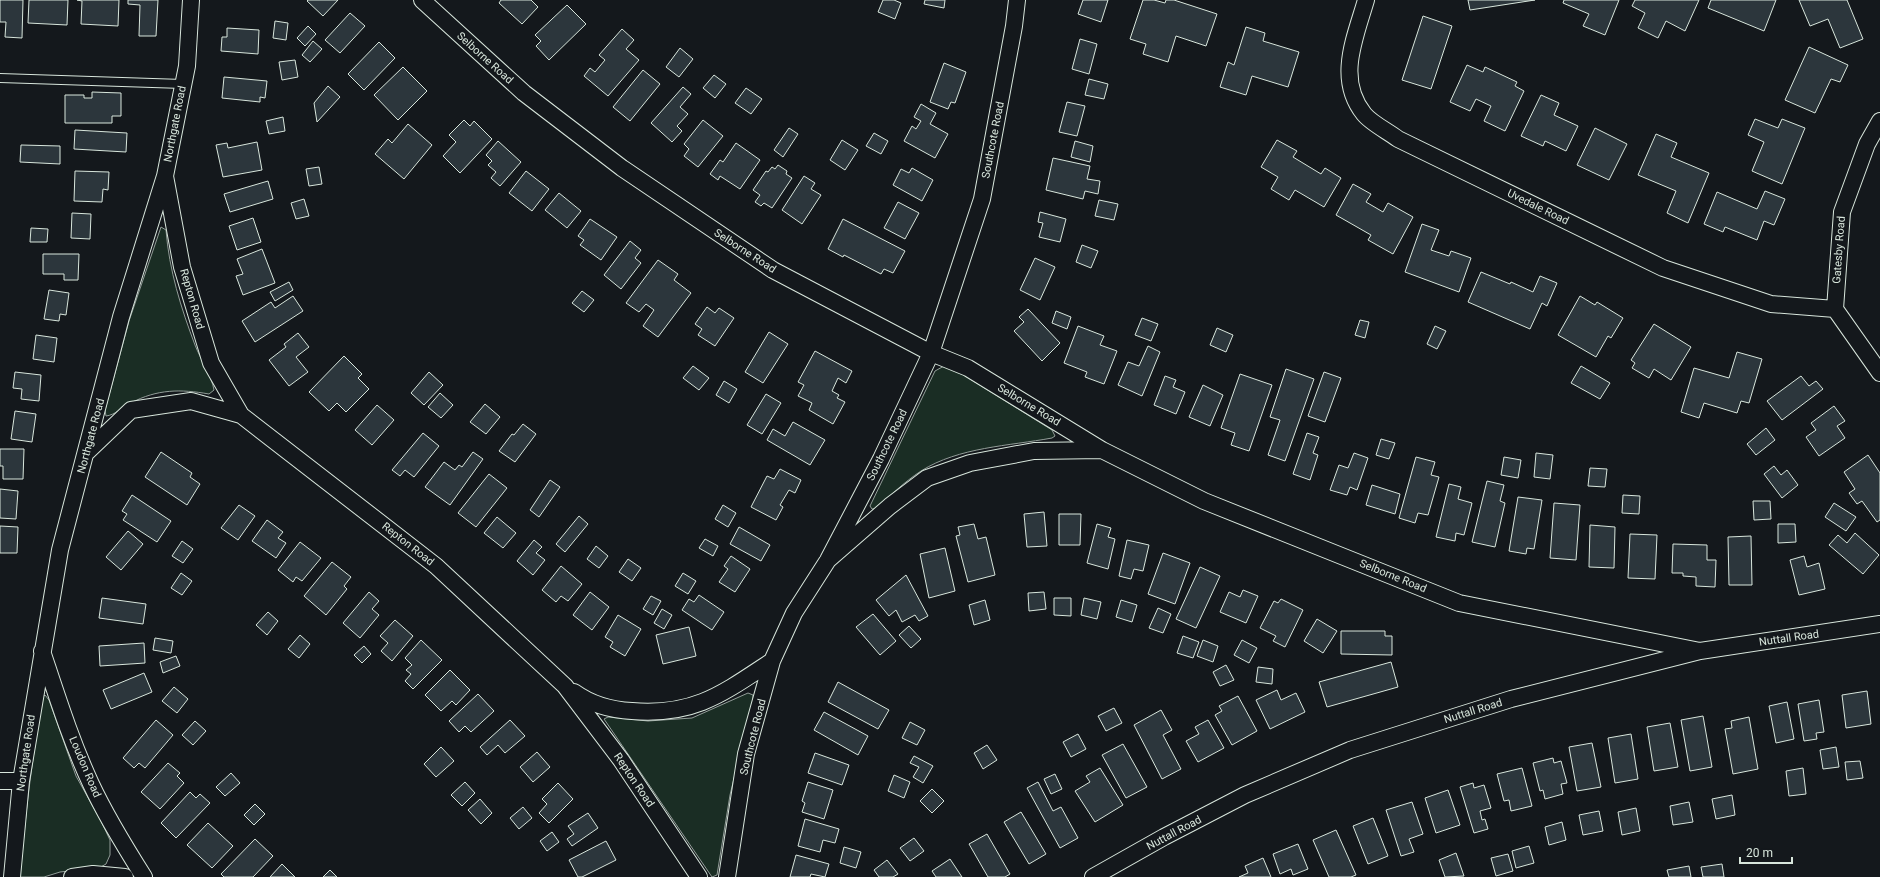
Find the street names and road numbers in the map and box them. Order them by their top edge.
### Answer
street label: Selborne Road [454,29,516,87]
street label: Northgate Road [161,85,189,163]
street label: Southcote Road [979,100,1007,180]
street label: Uvedale Road [1505,186,1571,228]
street label: Gatesby Road [1830,216,1848,284]
street label: Selborne Road [712,226,778,276]
street label: Repton Road [177,267,207,331]
street label: Selborne Road [995,381,1063,429]
street label: Northgate Road [75,397,107,475]
street label: Southcote Road [864,407,910,483]
street label: Repton Road [379,520,437,568]
street label: Selborne Road [1358,557,1428,595]
street label: Nuttall Road [1758,627,1820,649]
street label: Nuttall Road [1442,696,1504,726]
street label: Southcote Road [737,698,769,776]
street label: Northgate Road [14,714,38,792]
street label: Loudon Road [66,735,104,799]
street label: Repton Road [611,750,657,810]
street label: Nuttall Road [1144,813,1204,853]

